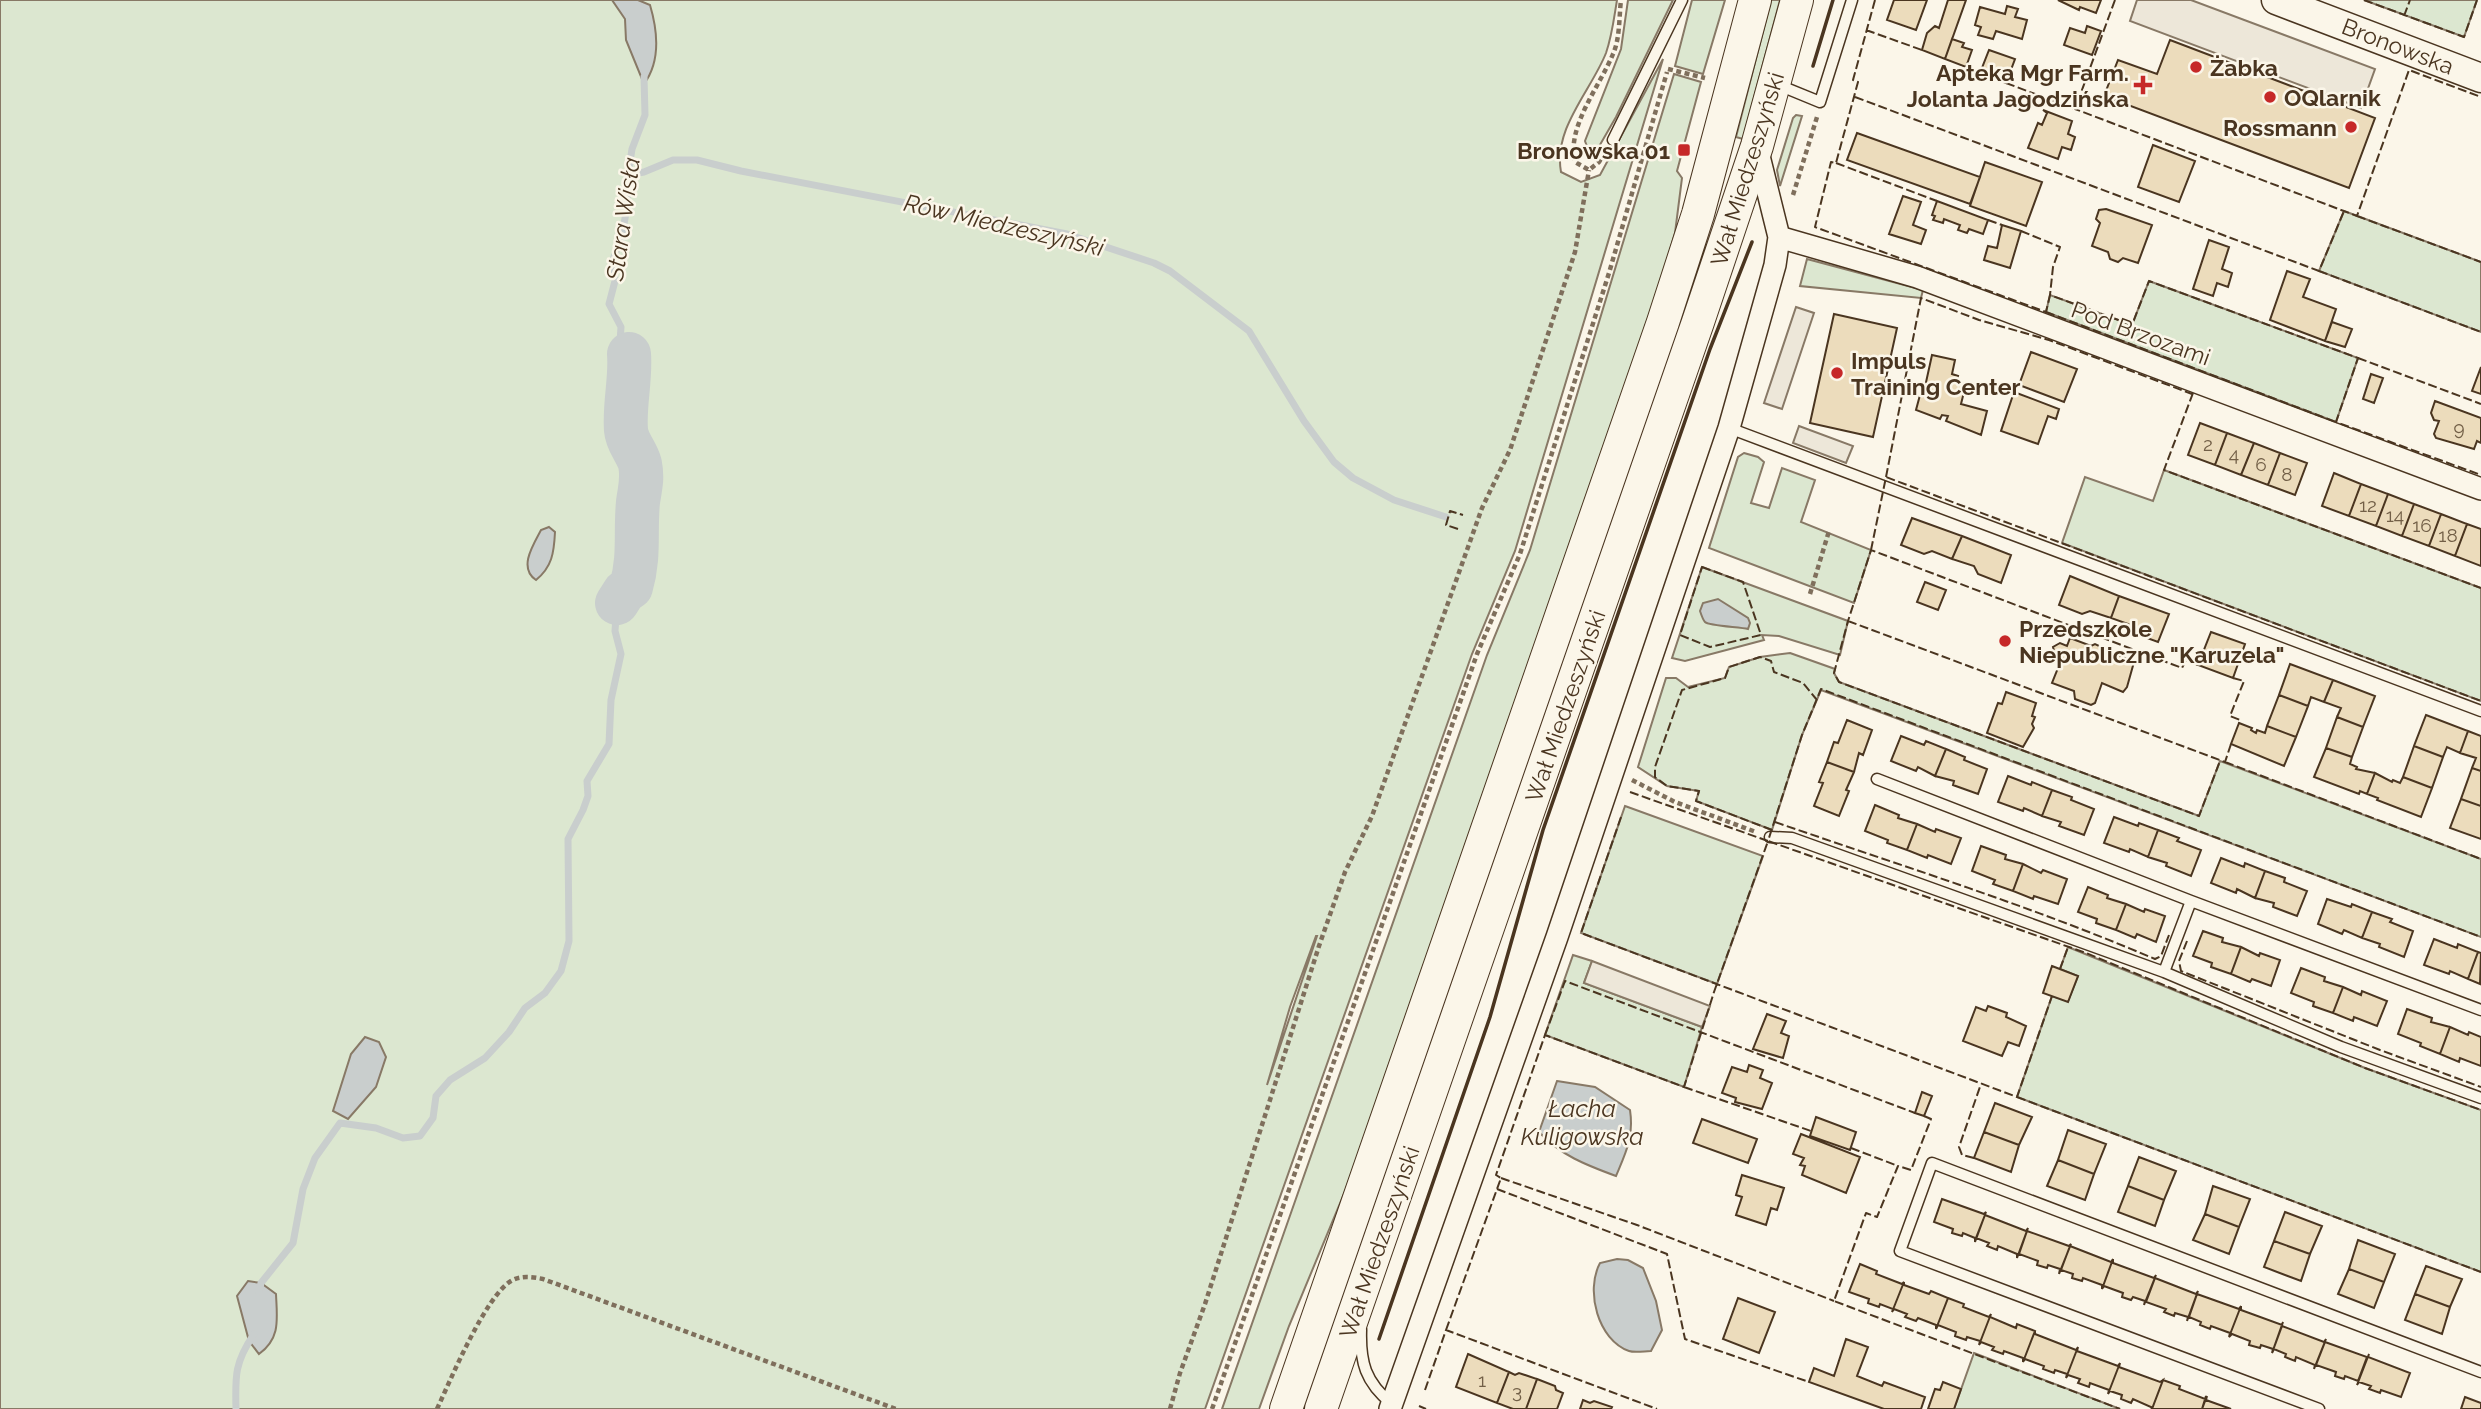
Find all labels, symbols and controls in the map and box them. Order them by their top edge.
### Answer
street label: Bronowska [2338,12,2458,80]
place label: Żabka [2210,54,2278,81]
place label: Apteka Mgr Farm. Jolanta Jagodzińska [1907,59,2129,112]
marker: Żabka [2188,59,2204,75]
street label: Wał Miedzeszyński [1705,69,1789,269]
marker: Apteka Mgr Farm. Jolanta Jagodzińska [2135,77,2151,93]
place label: OQlarnik [2284,84,2381,111]
marker: OQlarnik [2262,89,2278,105]
place label: Rossmann [2223,114,2337,141]
marker: Rossmann [2343,119,2359,135]
place label: Bronowska 01 [1517,137,1670,164]
marker: Bronowska 01 [1676,142,1692,158]
water label: Stara Wisła [600,155,646,284]
water label: Rów Miedzeszyński [901,188,1108,262]
street label: Pod Brzozami [2068,295,2214,371]
place label: Impuls Training Center [1851,347,2021,400]
marker: Impuls Training Center [1829,365,1845,381]
house number: 9 [2453,417,2465,439]
house number: 2 [2203,433,2213,455]
house number: 4 [2229,443,2239,465]
house number: 6 [2255,453,2267,475]
house number: 8 [2281,463,2293,485]
house number: 12 [2359,494,2377,516]
house number: 14 [2386,504,2404,526]
house number: 16 [2412,514,2432,536]
house number: 18 [2438,524,2458,546]
street label: Wał Miedzeszyński [1519,606,1611,806]
place label: Przedszkole Niepubliczne "Karuzela" [2019,615,2284,668]
marker: Przedszkole Niepubliczne "Karuzela" [1997,633,2013,649]
water label: Łacha Kuligowska [1520,1094,1644,1151]
street label: Wał Miedzeszyński [1333,1142,1425,1342]
house number: 1 [1478,1369,1486,1391]
house number: 3 [1512,1380,1522,1402]

